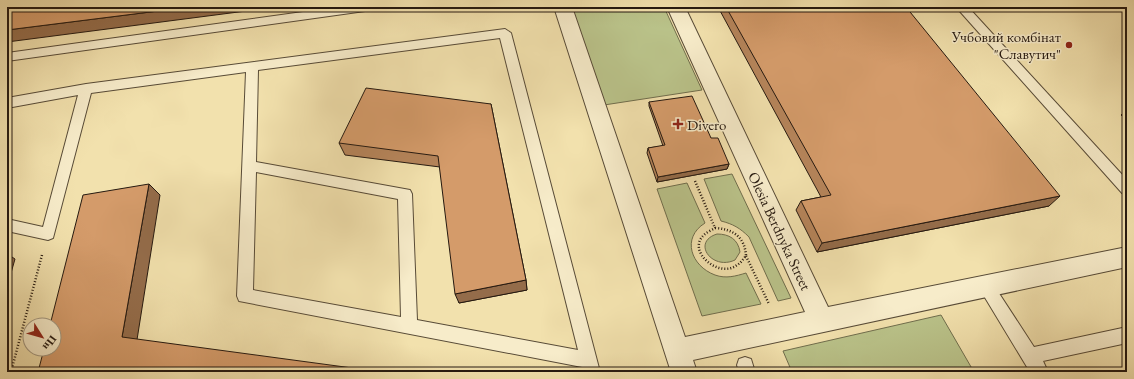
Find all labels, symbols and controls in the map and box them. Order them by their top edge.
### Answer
place label: Учбовий комбінат "Славутич" [951,27,1061,63]
marker: Учбовий комбінат "Славутич" [1064,40,1074,50]
place label: Divero [687,115,726,134]
marker: Divero [672,118,684,130]
street label: Olesia Berdnyka Street [744,169,816,294]
north arrow [22,317,62,357]
text: Пн [39,333,60,354]

